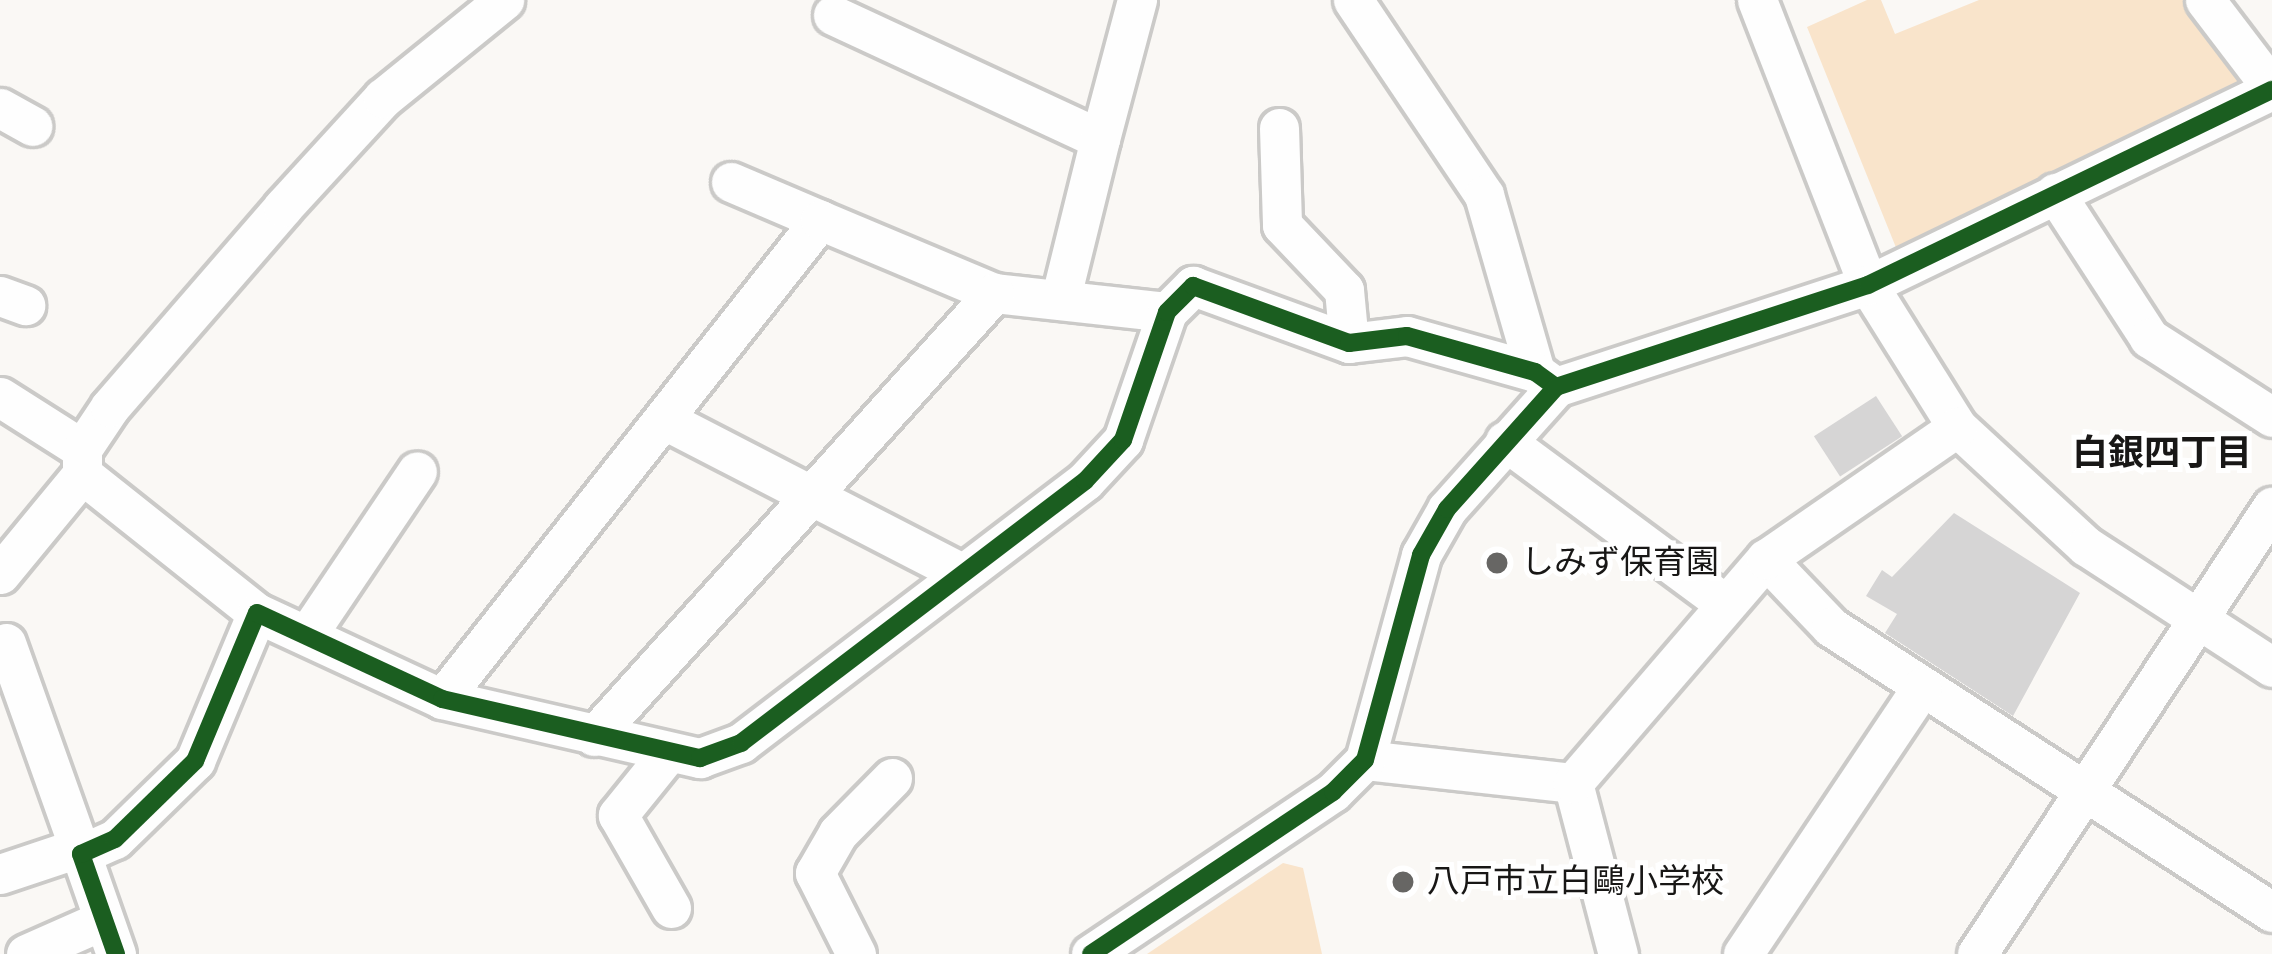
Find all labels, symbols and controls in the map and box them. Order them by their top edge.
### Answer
district label: 白銀四丁目 [2072,432,2252,476]
place label: しみず保育園 [1521,543,1719,583]
marker: しみず保育園 [1484,550,1510,576]
place label: 八戸市立白鷗小学校 [1427,862,1724,902]
marker: 八戸市立白鷗小学校 [1390,869,1416,895]

